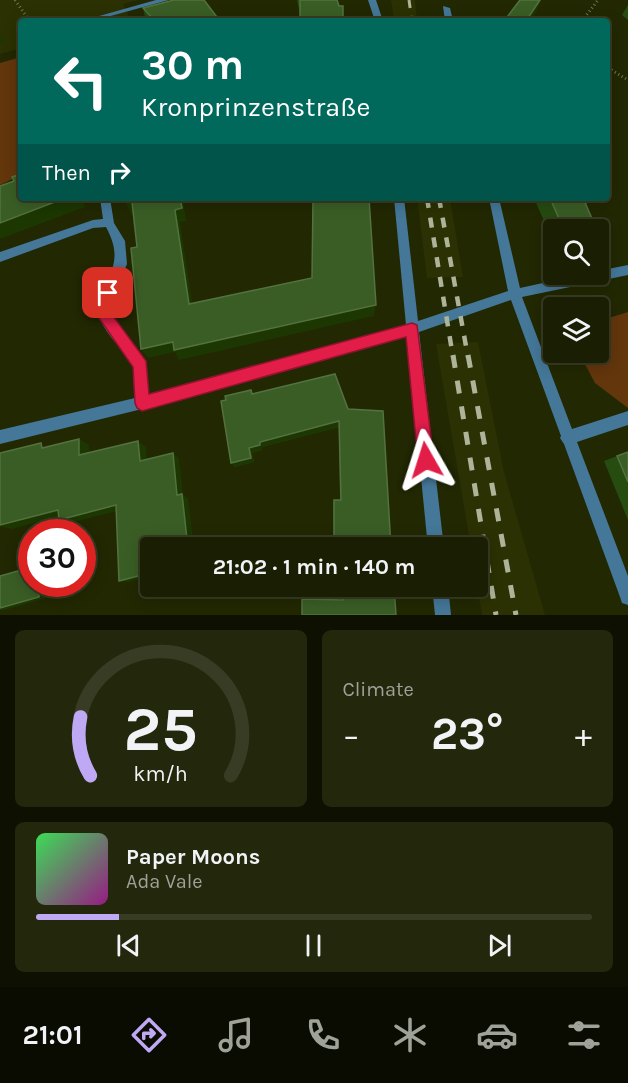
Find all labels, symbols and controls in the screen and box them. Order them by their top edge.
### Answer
text: 30 m [141,40,244,90]
icon: left [42,42,120,120]
text: Kronprinzenstraße [141,91,370,123]
icon: right [103,156,136,189]
text: Then [42,160,91,186]
map controls [543,219,609,363]
button: search [543,219,609,285]
pin [82,267,133,318]
icon: arrive [91,276,124,309]
button: layers [543,297,609,363]
position arrow [394,428,458,492]
speed limit sign: 30 [18,519,96,597]
text: 21:02 · 1 min · 140 m [213,554,415,580]
text: Climate [343,678,414,701]
text: 25 [124,693,198,766]
text: 23° [431,708,504,760]
text: − [343,716,360,754]
text: + [575,716,592,754]
text: km/h [134,761,188,786]
text: Paper Moons [126,844,260,870]
text: Ada Vale [126,870,203,893]
icon: previous [112,929,145,962]
icon: pause [297,929,330,962]
icon: next [483,929,516,962]
icon: directions [128,1014,170,1056]
icon: music [215,1014,257,1056]
icon: phone [302,1014,344,1056]
icon: climate [389,1014,431,1056]
icon: car [476,1014,518,1056]
icon: filters [563,1014,605,1056]
text: 21:01 [23,1019,83,1051]

